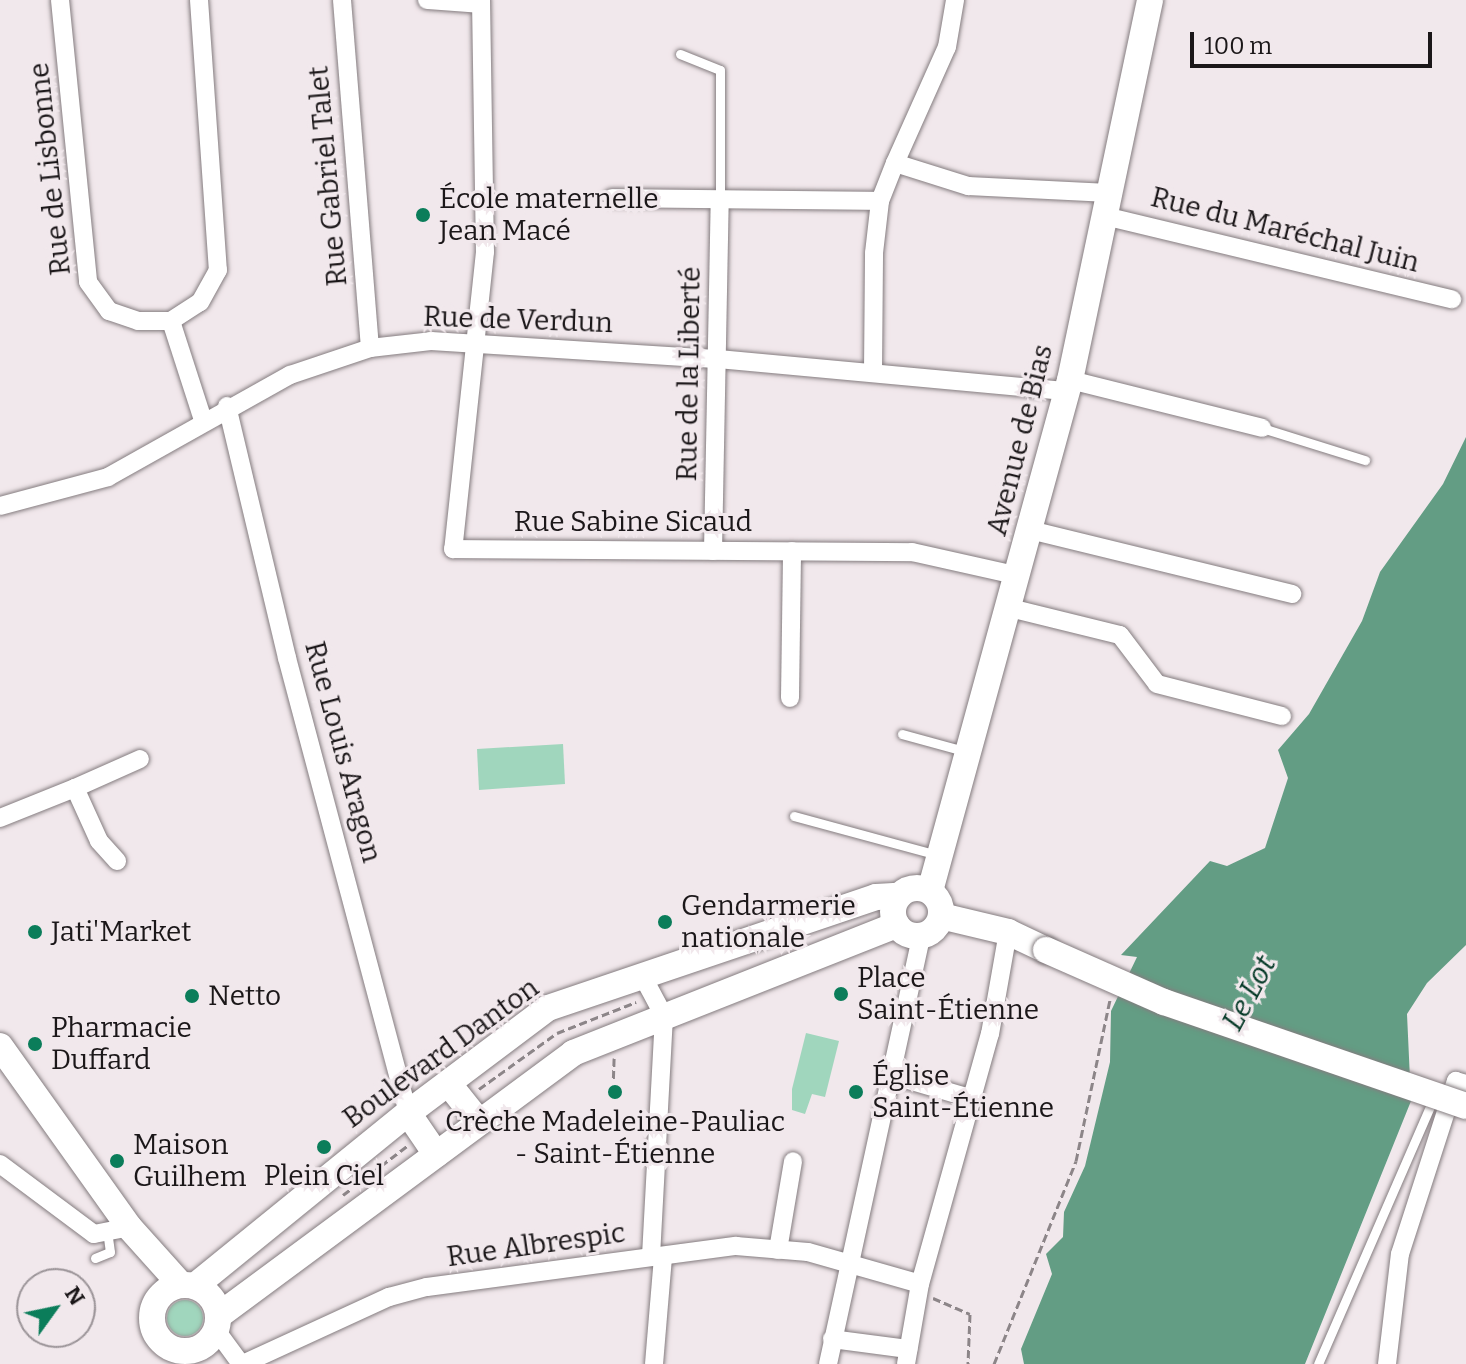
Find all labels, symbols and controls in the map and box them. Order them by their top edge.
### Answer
scale bar [1194,16,1436,66]
text: 100 m [1204,32,1272,60]
street label: Rue de Lisbonne [22,61,78,277]
street label: Rue Gabriel Talet [302,64,354,288]
street label: Rue du Maréchal Juin [1147,180,1423,280]
place label: École maternelle Jean Macé [439,182,658,248]
marker: École maternelle Jean Macé [414,206,432,224]
street label: Rue de la Liberté [670,266,708,482]
street label: Rue de Verdun [423,300,613,340]
street label: Avenue de Bias [980,341,1060,539]
street label: Rue Sabine Sicaud [514,505,752,539]
street label: Rue Louis Aragon [297,638,389,866]
place label: Gendarmerie nationale [681,889,856,955]
marker: Gendarmerie nationale [656,913,674,931]
place label: Jati'Market [51,915,191,949]
marker: Jati'Market [26,923,44,941]
water label: Le Lot [1214,949,1284,1037]
place label: Place Saint-Étienne [857,961,1039,1027]
street label: Boulevard Danton [337,971,545,1135]
place label: Netto [208,979,281,1013]
marker: Place Saint-Étienne [832,985,850,1003]
marker: Netto [183,987,201,1005]
place label: Pharmacie Duffard [51,1011,192,1077]
marker: Pharmacie Duffard [26,1035,44,1053]
place label: Église Saint-Étienne [872,1059,1054,1125]
marker: Crèche Madeleine-Pauliac - Saint-Étienne [606,1083,624,1101]
marker: Église Saint-Étienne [847,1083,865,1101]
place label: Crèche Madeleine-Pauliac - Saint-Étienne [445,1105,785,1171]
place label: Maison Guilhem [133,1128,247,1194]
marker: Plein Ciel [315,1138,333,1156]
marker: Maison Guilhem [108,1152,126,1170]
place label: Plein Ciel [264,1159,384,1193]
street label: Rue Albrespic [445,1216,627,1274]
north arrow [16,1268,96,1348]
text: N [59,1281,91,1310]

